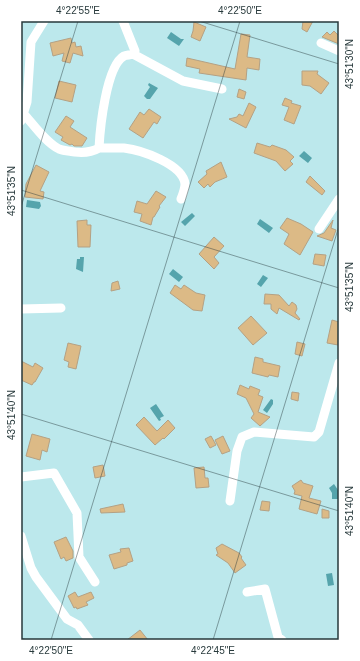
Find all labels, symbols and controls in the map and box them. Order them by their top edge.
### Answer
text: 4°22'55"E [56,5,100,16]
text: 4°22'50"E [218,5,262,16]
text: 43°51'30"N [344,39,355,89]
text: 43°51'35"N [6,166,17,216]
text: 43°51'35"N [344,262,355,312]
text: 43°51'40"N [6,390,17,440]
text: 43°51'40"N [344,486,355,536]
text: 4°22'50"E [29,645,73,656]
text: 4°22'45"E [191,645,235,656]

